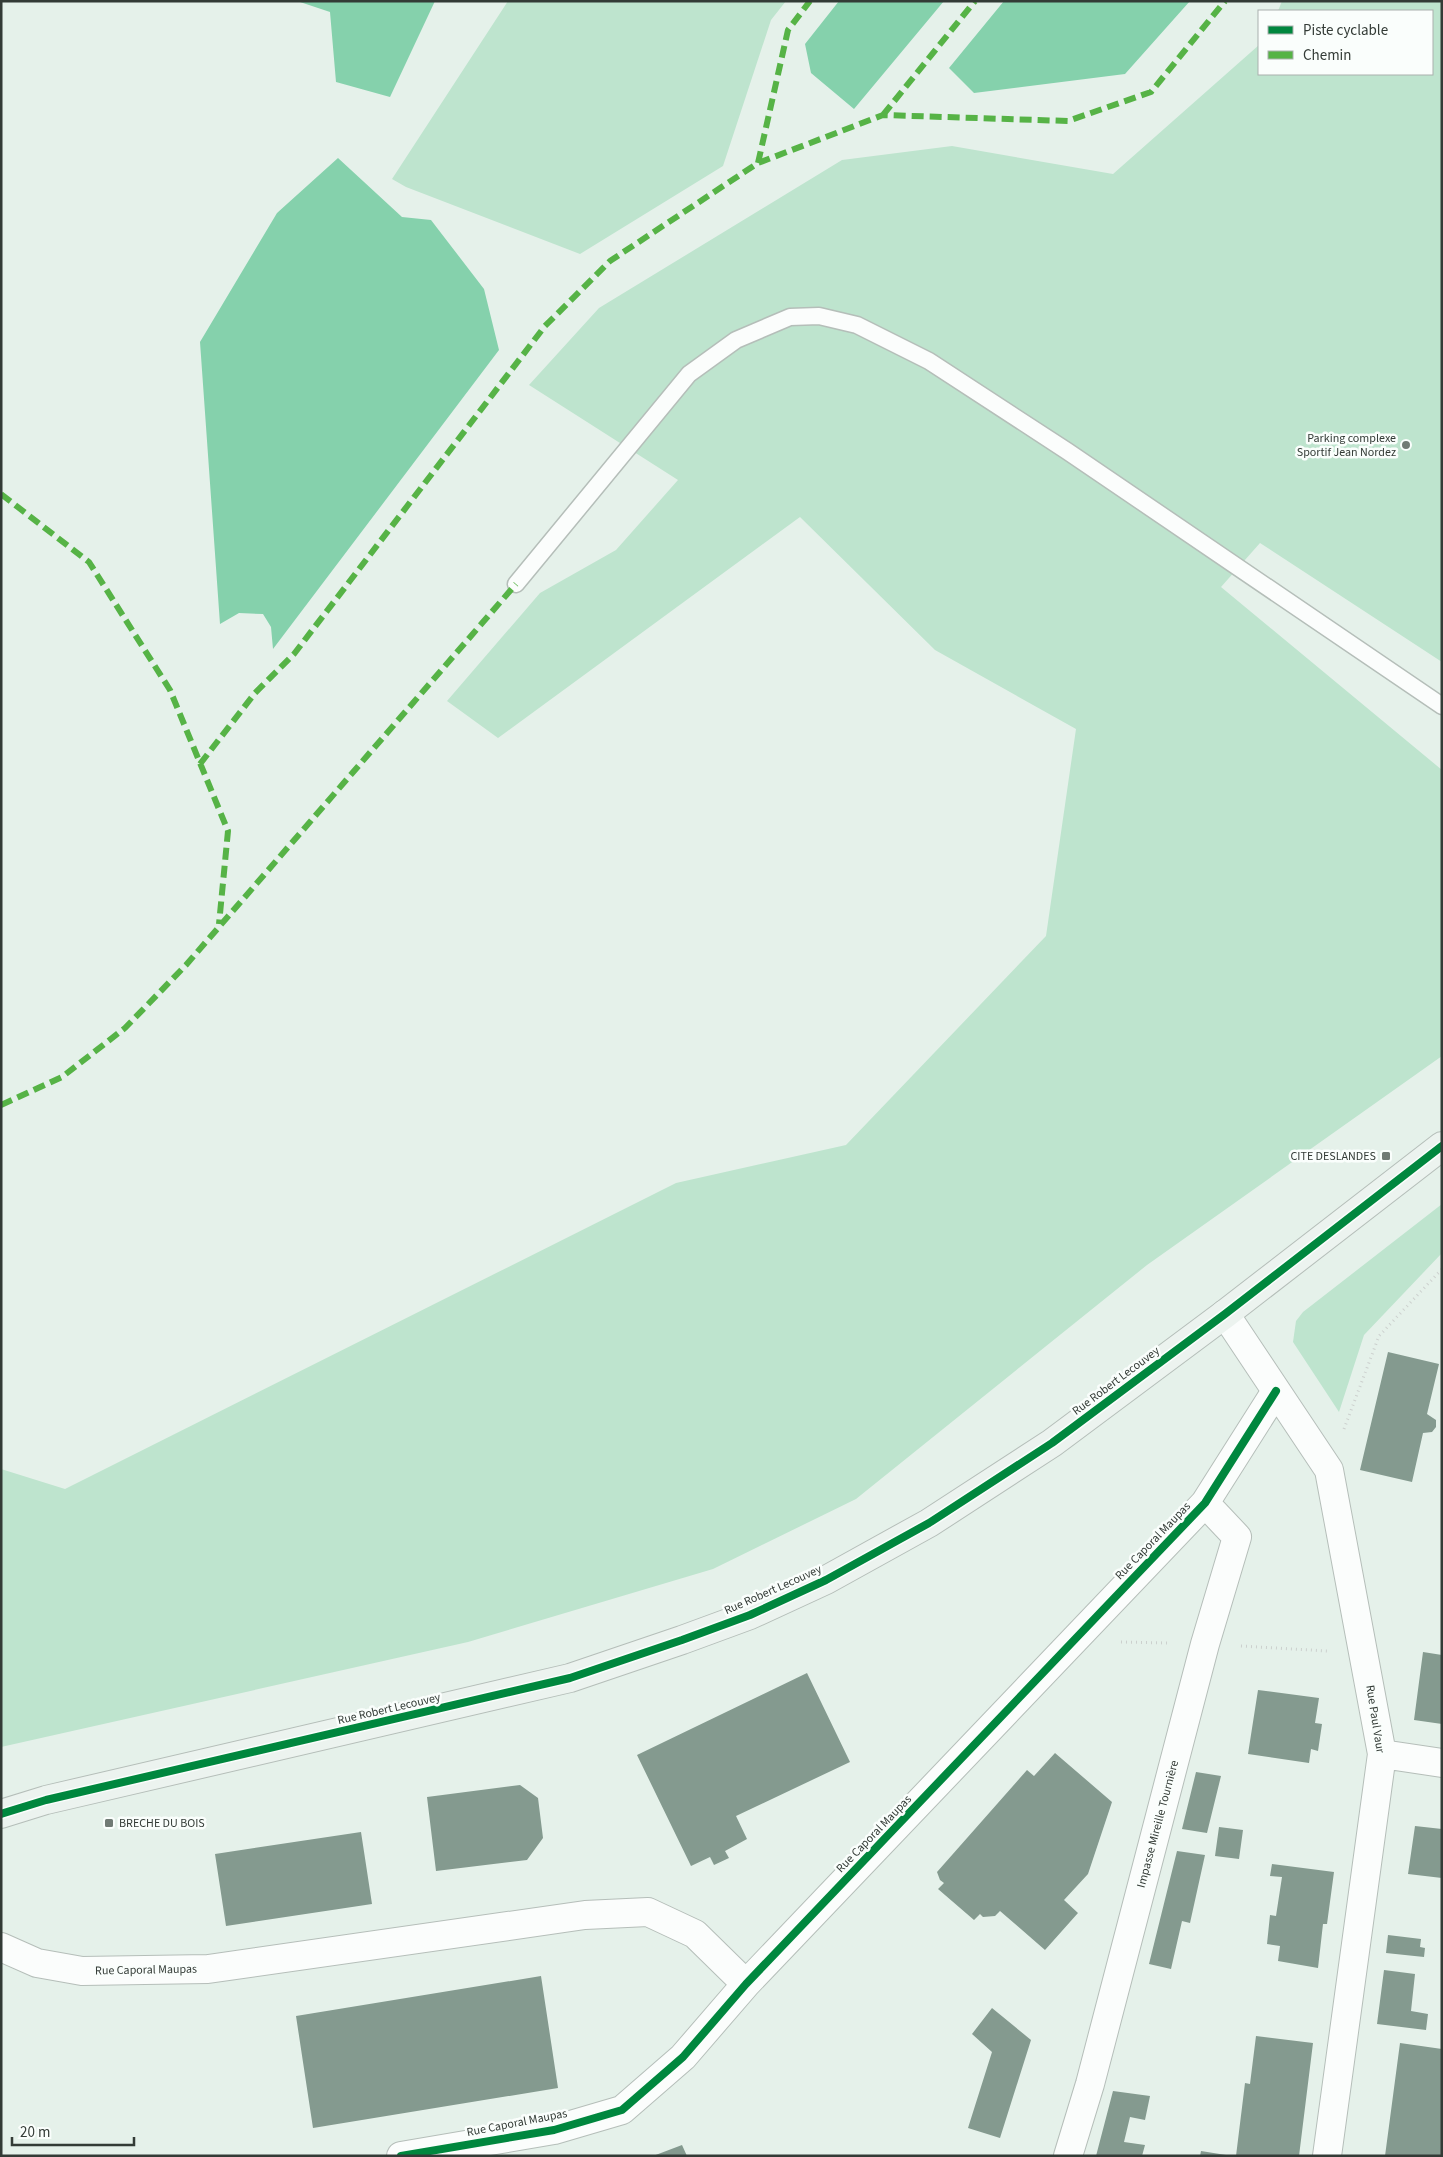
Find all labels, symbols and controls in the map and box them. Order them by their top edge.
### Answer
legend [1258,10,1433,75]
text: Piste cyclable [1303,20,1388,41]
text: Chemin [1303,45,1352,66]
place label: Parking complexe Sportif Jean Nordez [1297,430,1396,461]
marker: Parking complexe Sportif Jean Nordez [1400,439,1412,451]
place label: CITE DESLANDES [1290,1148,1376,1165]
marker: CITE DESLANDES [1380,1150,1392,1162]
street label: Rue Robert Lecouvey [1069,1342,1163,1419]
street label: Rue Caporal Maupas [1111,1498,1195,1584]
street label: Rue Robert Lecouvey [721,1561,825,1619]
street label: Rue Paul Vaur [1361,1684,1389,1755]
street label: Rue Robert Lecouvey [336,1689,443,1729]
street label: Impasse Mireille Tournière [1133,1758,1183,1890]
street label: Rue Caporal Maupas [832,1791,916,1877]
place label: BRECHE DU BOIS [119,1815,205,1832]
marker: BRECHE DU BOIS [103,1817,115,1829]
street label: Rue Caporal Maupas [95,1961,197,1979]
street label: Rue Caporal Maupas [465,2105,569,2141]
scale bar [12,2114,135,2146]
text: 20 m [20,2122,50,2143]

